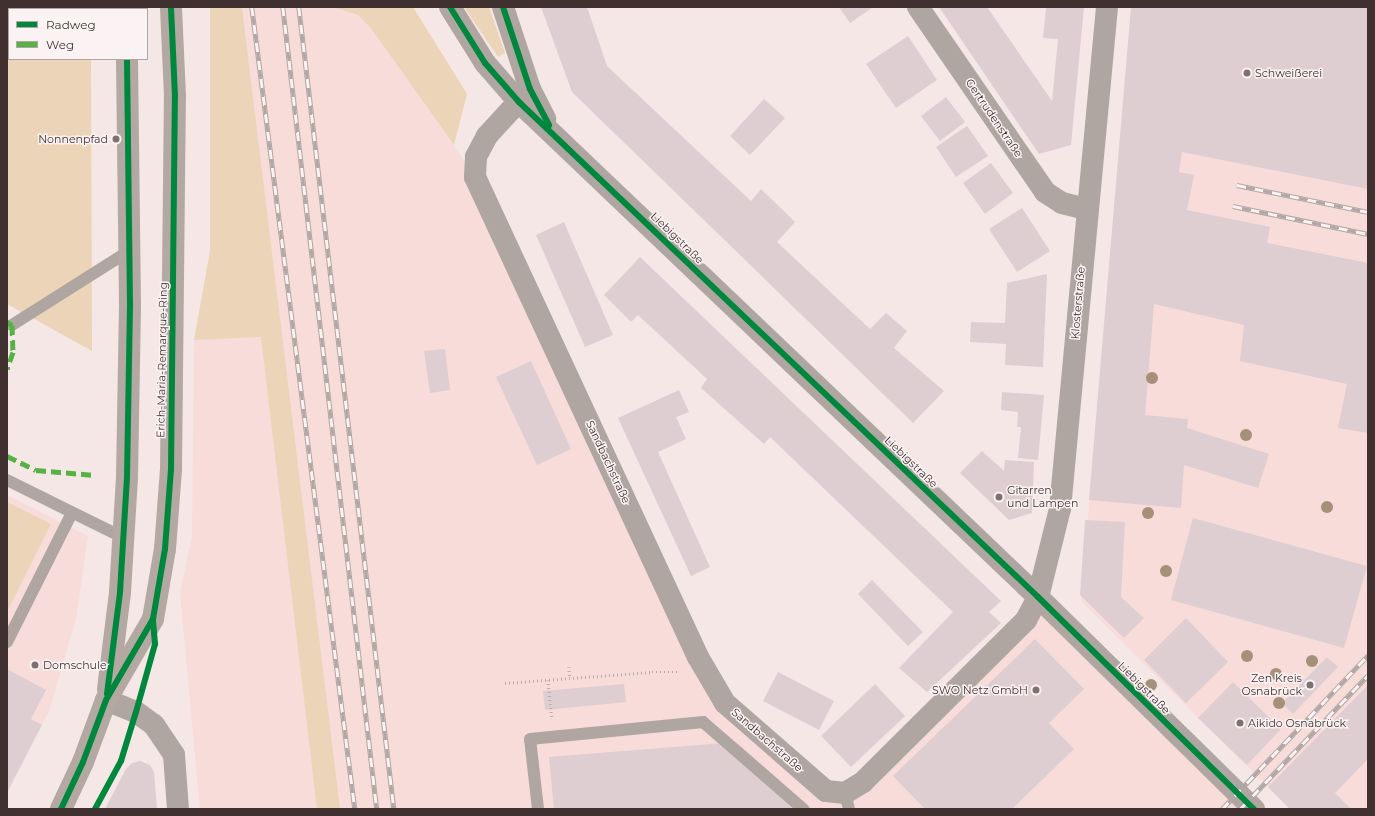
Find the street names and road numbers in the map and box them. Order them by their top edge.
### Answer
street label: Gertrudenstraße [963,76,1025,160]
street label: Liebigstraße [648,210,706,266]
street label: Klosterstraße [1068,266,1088,340]
street label: Erich-Maria-Remarque-Ring [154,282,170,438]
street label: Sandbachstraße [583,418,633,506]
street label: Liebigstraße [882,434,940,490]
street label: Liebigstraße [1115,659,1173,717]
street label: Sandbachstraße [729,706,805,774]

